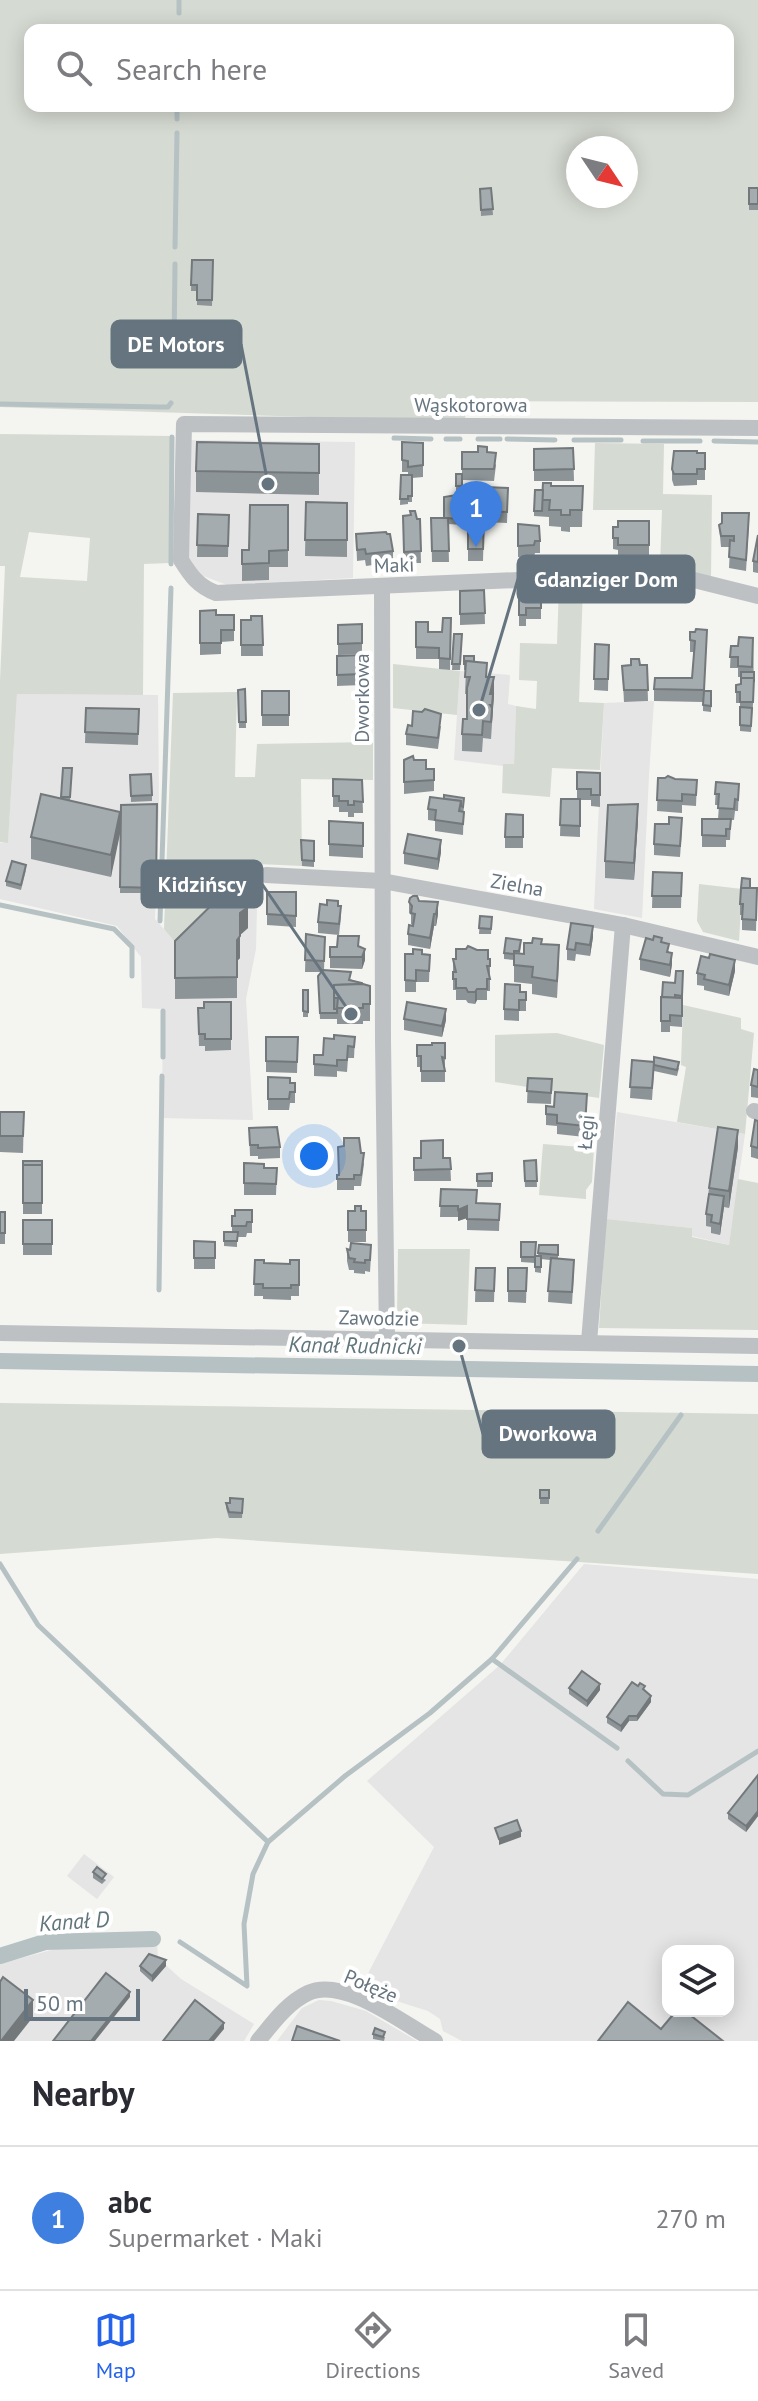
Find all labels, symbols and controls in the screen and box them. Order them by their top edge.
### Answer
search box [24,24,734,112]
icon: search [52,46,96,90]
text: Search here [116,49,267,88]
north arrow [566,136,638,208]
callout: DE Motors [112,321,241,367]
text: DE Motors [127,330,225,358]
street label: Wąskotorowa [414,392,528,418]
pin: 1 [450,481,502,547]
street label: Maki [373,551,415,579]
callout: Gdanziger Dom [518,556,694,602]
text: Gdanziger Dom [534,565,678,593]
street label: Dworkowa [349,653,375,743]
callout: Kidzińscy [142,861,262,907]
street label: Zielna [489,868,545,902]
text: Kidzińscy [158,870,247,898]
street label: Łęgi [572,1113,600,1151]
your location [294,1136,334,1176]
street label: Zawodzie [338,1304,420,1332]
water label: Kanał Rudnicki [288,1330,423,1360]
callout: Dworkowa [483,1411,614,1457]
text: Dworkowa [499,1419,597,1447]
water label: Kanał D [38,1905,110,1937]
map controls [662,1945,734,2017]
button: layers [662,1945,734,2017]
street label: Połęże [340,1963,402,2009]
scale bar [24,1985,140,2021]
text: 50 m [36,1989,84,2017]
text: Nearby [32,2071,134,2115]
text: abc [108,2182,152,2221]
text: 1 [51,2202,65,2235]
text: 270 m [655,2202,726,2235]
text: Supermarket · Maki [108,2221,323,2254]
tab: Map [94,2308,138,2384]
tab: Directions [325,2308,421,2384]
tab: Saved [608,2308,664,2384]

